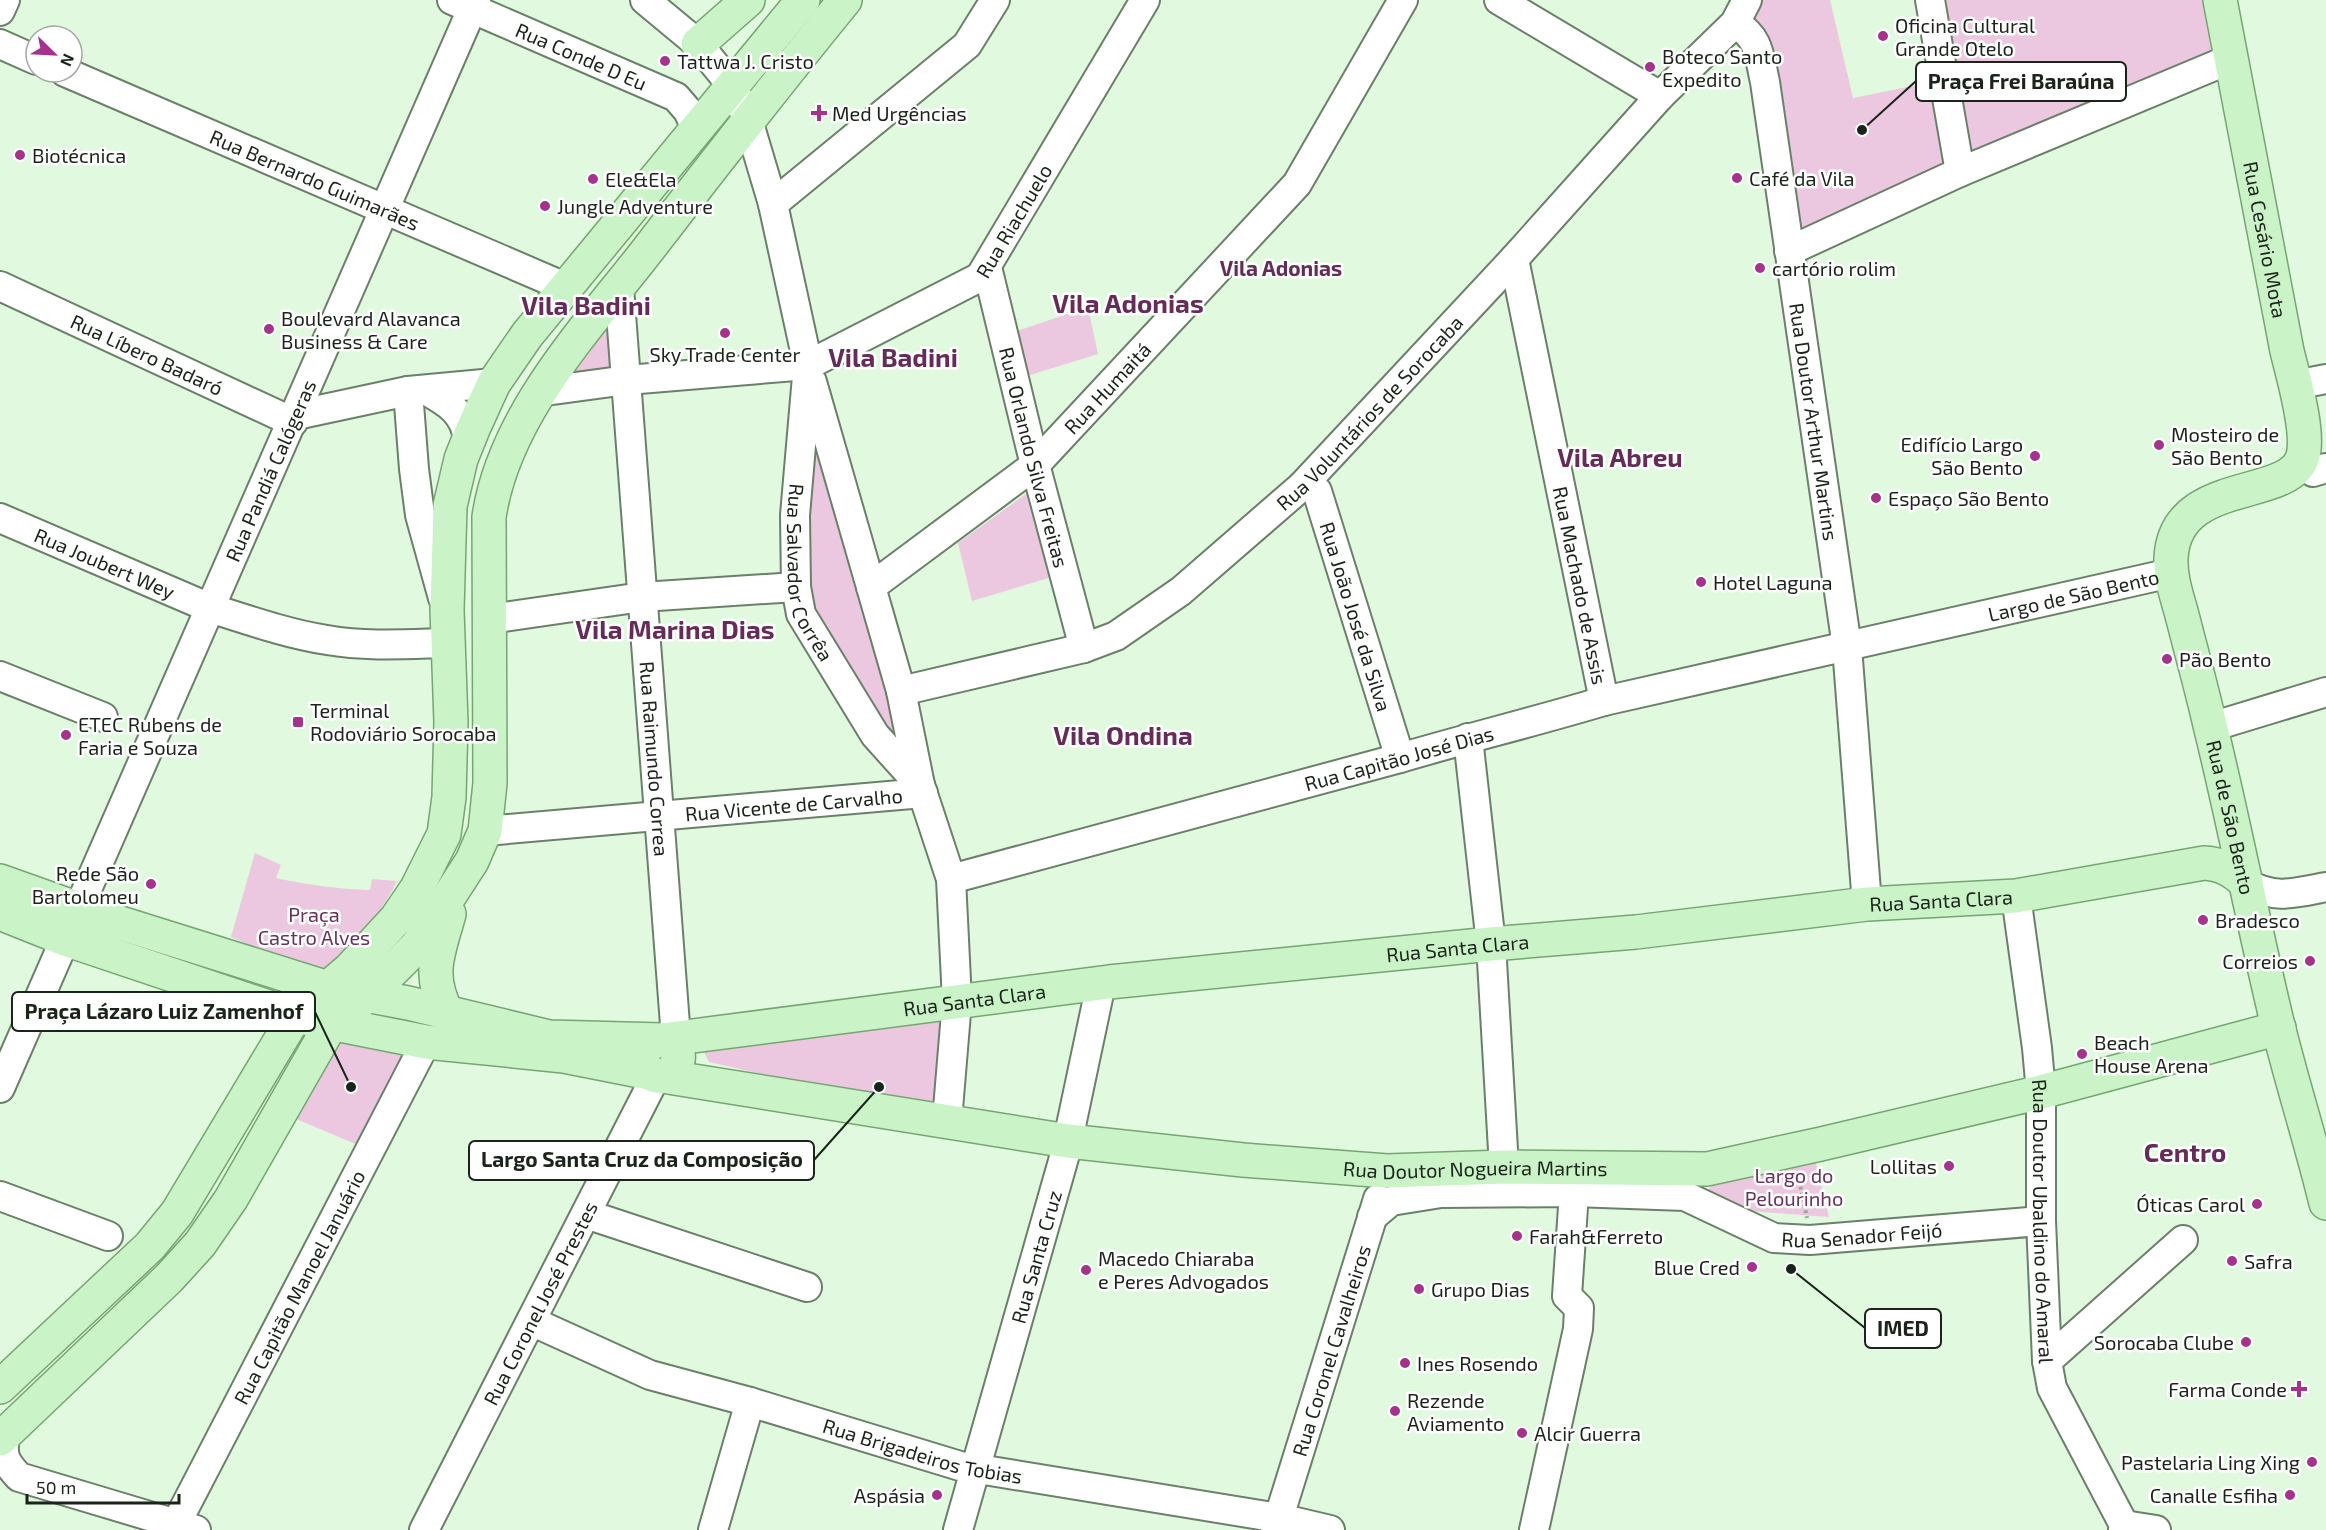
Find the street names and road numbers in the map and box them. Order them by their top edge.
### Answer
street label: Rua Conde D Eu [512,17,651,95]
street label: Rua Bernardo Guimarães [207,124,423,235]
street label: Rua Cesário Mota [2239,159,2292,320]
street label: Rua Riachuelo [970,160,1057,282]
street label: Rua Doutor Arthur Martins [1785,301,1843,542]
street label: Rua Líbero Badaró [67,309,227,400]
street label: Rua Voluntários de Sorocaba [1271,310,1467,515]
street label: Rua Humaitá [1059,337,1155,438]
street label: Rua Orlando Silva Freitas [995,344,1074,570]
street label: Rua Pandiá Calógeras [220,376,320,565]
street label: Rua Salvador Corrêa [783,483,839,665]
street label: Rua Machado de Assis [1549,484,1612,686]
street label: Rua João José da Silva [1315,519,1397,714]
street label: Rua Joubert Wey [31,522,179,604]
street label: Largo de São Bento [1986,564,2161,626]
street label: Rua Raimundo Correa [635,660,674,857]
street label: Rua Capitão José Dias [1302,720,1496,795]
street label: Rua de São Bento [2202,737,2260,897]
street label: Rua Vicente de Carvalho [684,783,904,826]
street label: Rua Santa Clara [1869,884,2013,916]
street label: Rua Santa Clara [1385,929,1530,966]
street label: Rua Santa Clara [902,978,1047,1021]
street label: Rua Doutor Ubaldino do Amaral [2028,1078,2059,1364]
street label: Rua Doutor Nogueira Martins [1342,1155,1608,1183]
street label: Rua Capitão Manoel Januário [228,1166,370,1408]
street label: Rua Santa Cruz [1005,1188,1066,1326]
street label: Rua Coronel José Prestes [478,1197,602,1409]
street label: Rua Senador Feijó [1781,1217,1943,1252]
street label: Rua Coronel Cavalheiros [1287,1242,1375,1459]
street label: Rua Brigadeiros Tobias [820,1413,1024,1488]

